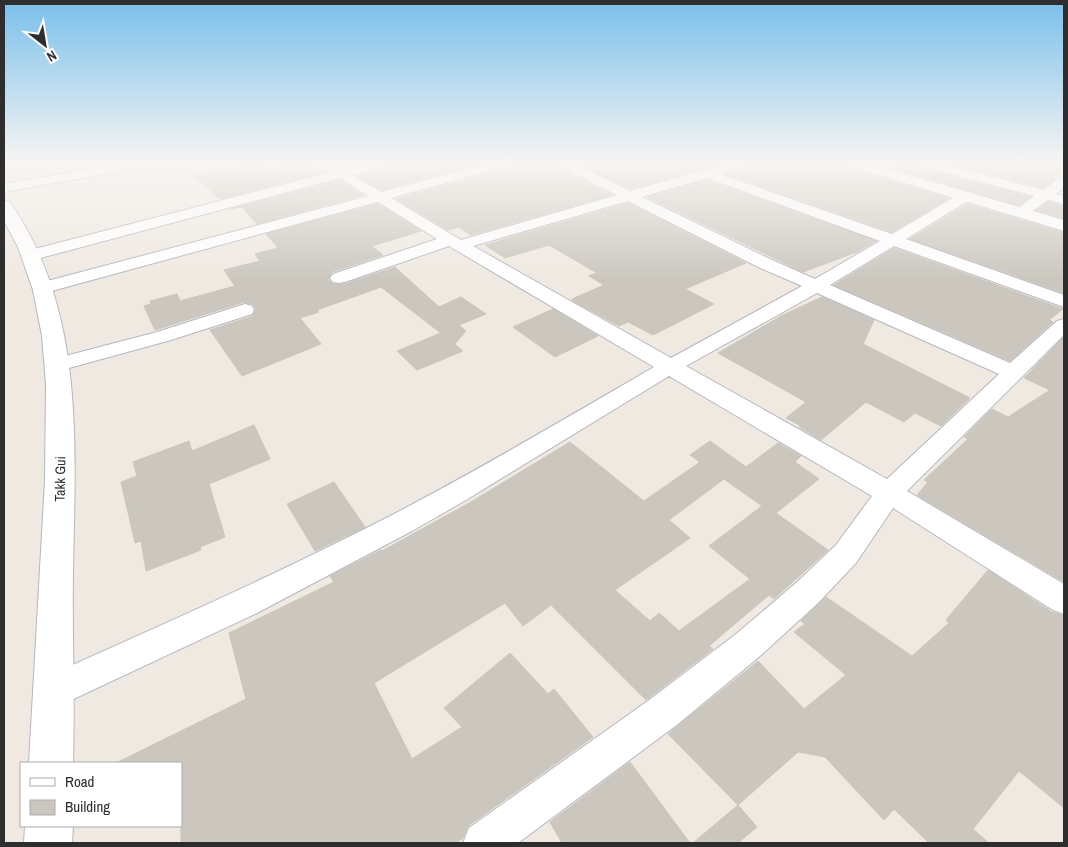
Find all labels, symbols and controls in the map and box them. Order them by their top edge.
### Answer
north arrow [20,20,70,70]
text: N [44,46,60,66]
street label: Takk Gui [51,456,69,502]
legend [20,762,182,827]
text: Road [65,771,94,792]
text: Building [65,796,110,817]

